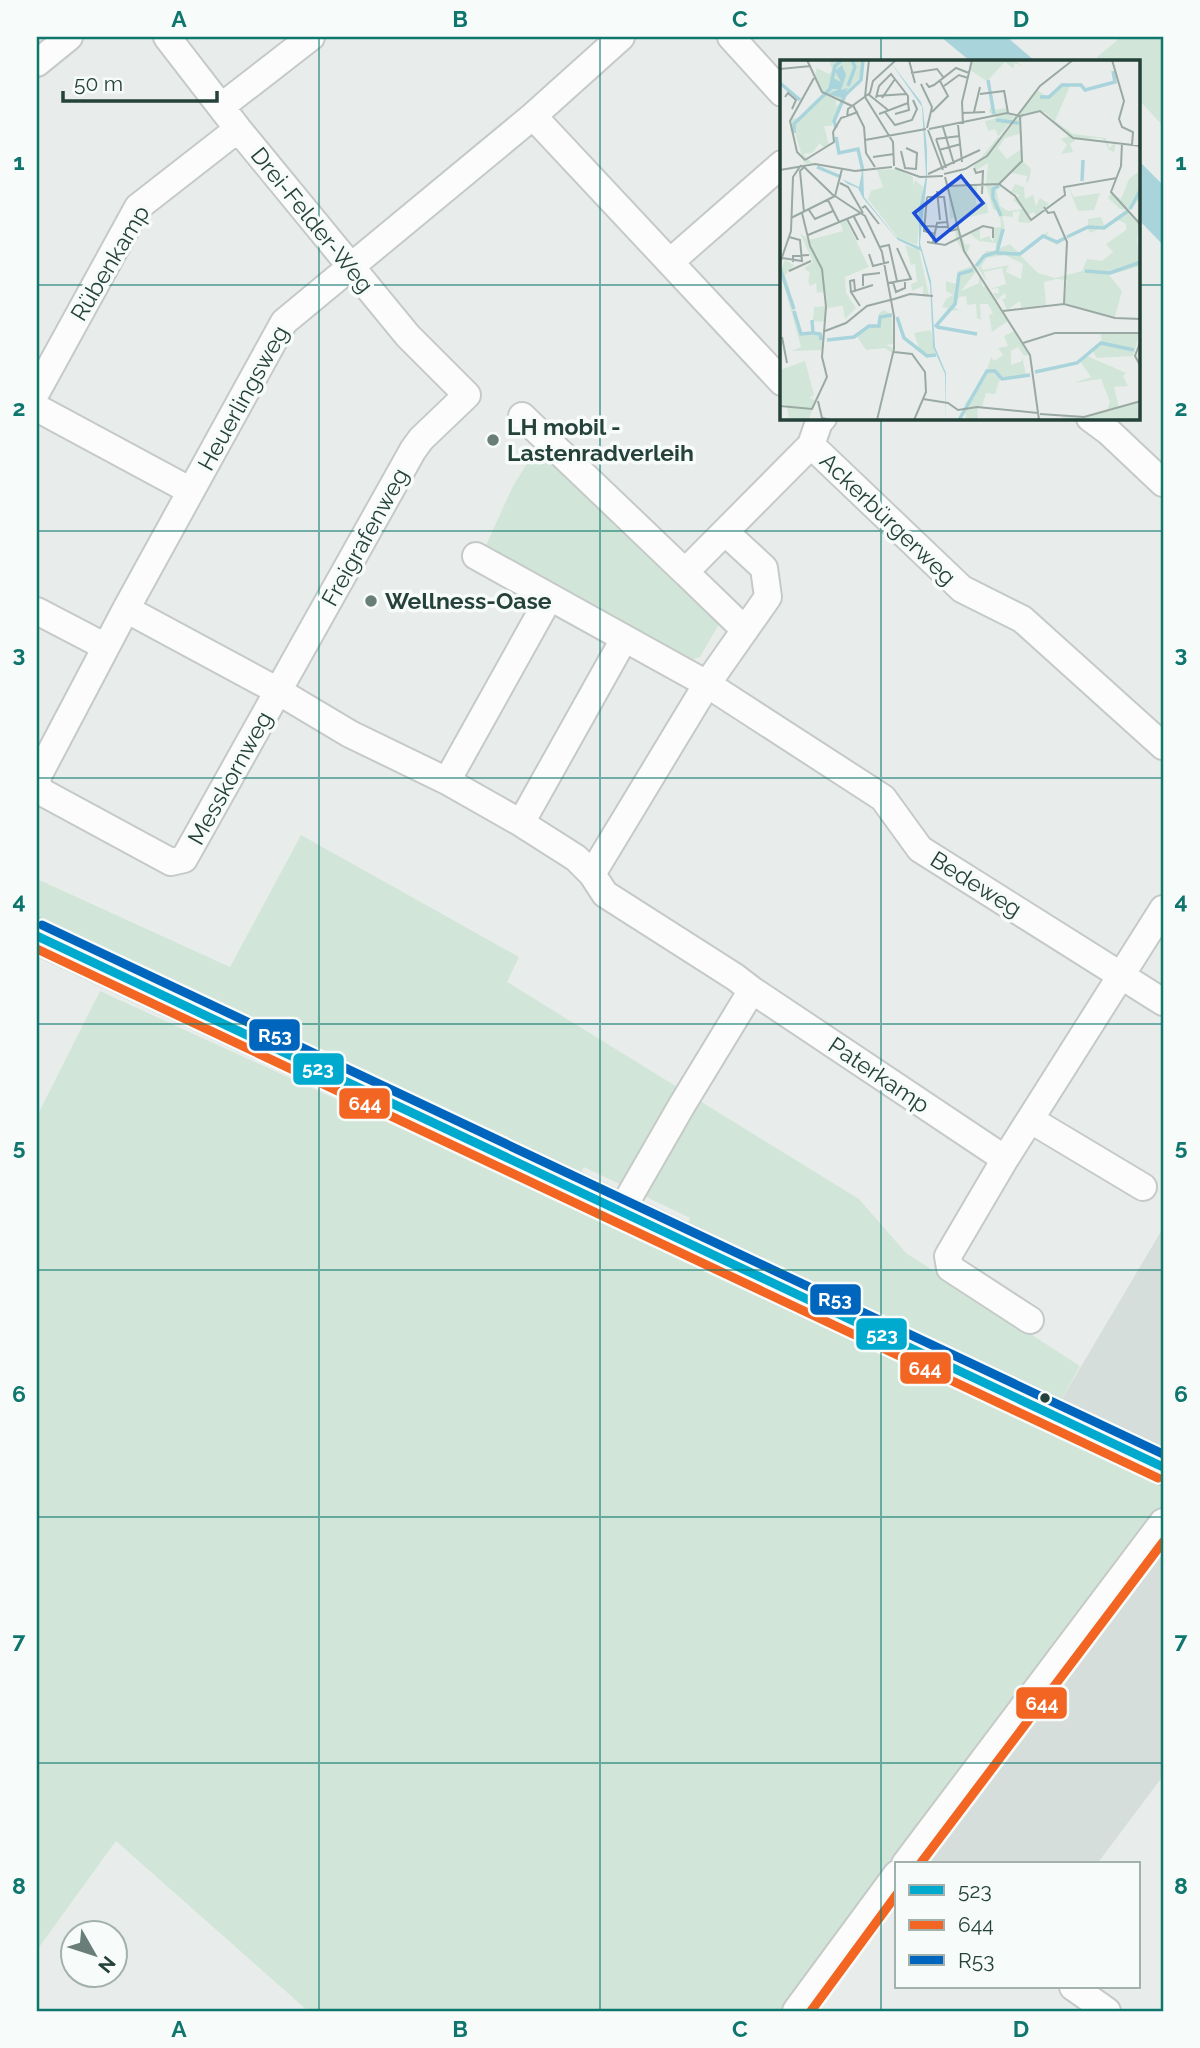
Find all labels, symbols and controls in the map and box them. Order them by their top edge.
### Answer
text: A [171,5,187,32]
text: B [452,5,468,32]
text: C [732,5,748,32]
text: D [1013,5,1029,32]
scale bar [63,60,217,104]
inset map [780,60,1140,420]
text: 50 m [74,71,123,96]
street label: Drei-Felder-Weg [246,142,379,298]
text: 1 [13,148,25,175]
text: 1 [1175,148,1187,175]
street label: Rübenkamp [65,200,155,325]
street label: Heuerlingsweg [192,321,293,475]
text: 2 [13,394,25,421]
text: 2 [1175,394,1187,421]
place label: LH mobil - Lastenradverleih [507,413,694,466]
marker: LH mobil - Lastenradverleih [485,432,501,448]
street label: Ackerbürgerweg [815,447,962,590]
street label: Freigrafenweg [316,463,414,610]
place label: Wellness-Oase [385,587,552,614]
marker: Wellness-Oase [363,593,379,609]
text: 3 [13,640,25,667]
text: 3 [1175,640,1187,667]
street label: Messkornweg [182,706,277,849]
street label: Bedeweg [926,845,1027,922]
text: 4 [12,887,26,914]
text: 4 [1174,887,1188,914]
line badge: R53 [248,1018,301,1052]
text: R53 [258,1024,292,1046]
street label: Paterkamp [824,1031,935,1118]
line badge: 523 [292,1052,345,1086]
text: 523 [302,1057,334,1079]
line badge: 644 [338,1087,391,1120]
text: 644 [348,1092,382,1114]
text: 5 [13,1133,26,1160]
text: 5 [1175,1133,1188,1160]
line badge: R53 [809,1283,862,1316]
text: R53 [818,1288,852,1310]
line badge: 523 [855,1317,908,1351]
text: 523 [866,1323,898,1345]
line badge: 644 [899,1351,952,1385]
text: 644 [908,1357,942,1379]
text: 6 [12,1380,26,1407]
text: 6 [1174,1380,1188,1407]
unlabelled marker [1038,1391,1052,1405]
text: 7 [13,1626,26,1653]
text: 7 [1175,1626,1188,1653]
line badge: 644 [1015,1686,1068,1720]
text: 644 [1025,1692,1059,1714]
legend [895,1862,1140,1988]
text: 8 [12,1872,26,1899]
text: 8 [1174,1872,1188,1899]
text: 523 [958,1878,992,1903]
text: 644 [958,1912,994,1937]
north arrow [60,1918,130,1988]
text: R53 [958,1948,994,1973]
text: N [94,1952,120,1977]
text: A [171,2015,187,2042]
text: B [452,2015,468,2042]
text: C [732,2015,748,2042]
text: D [1013,2015,1029,2042]

